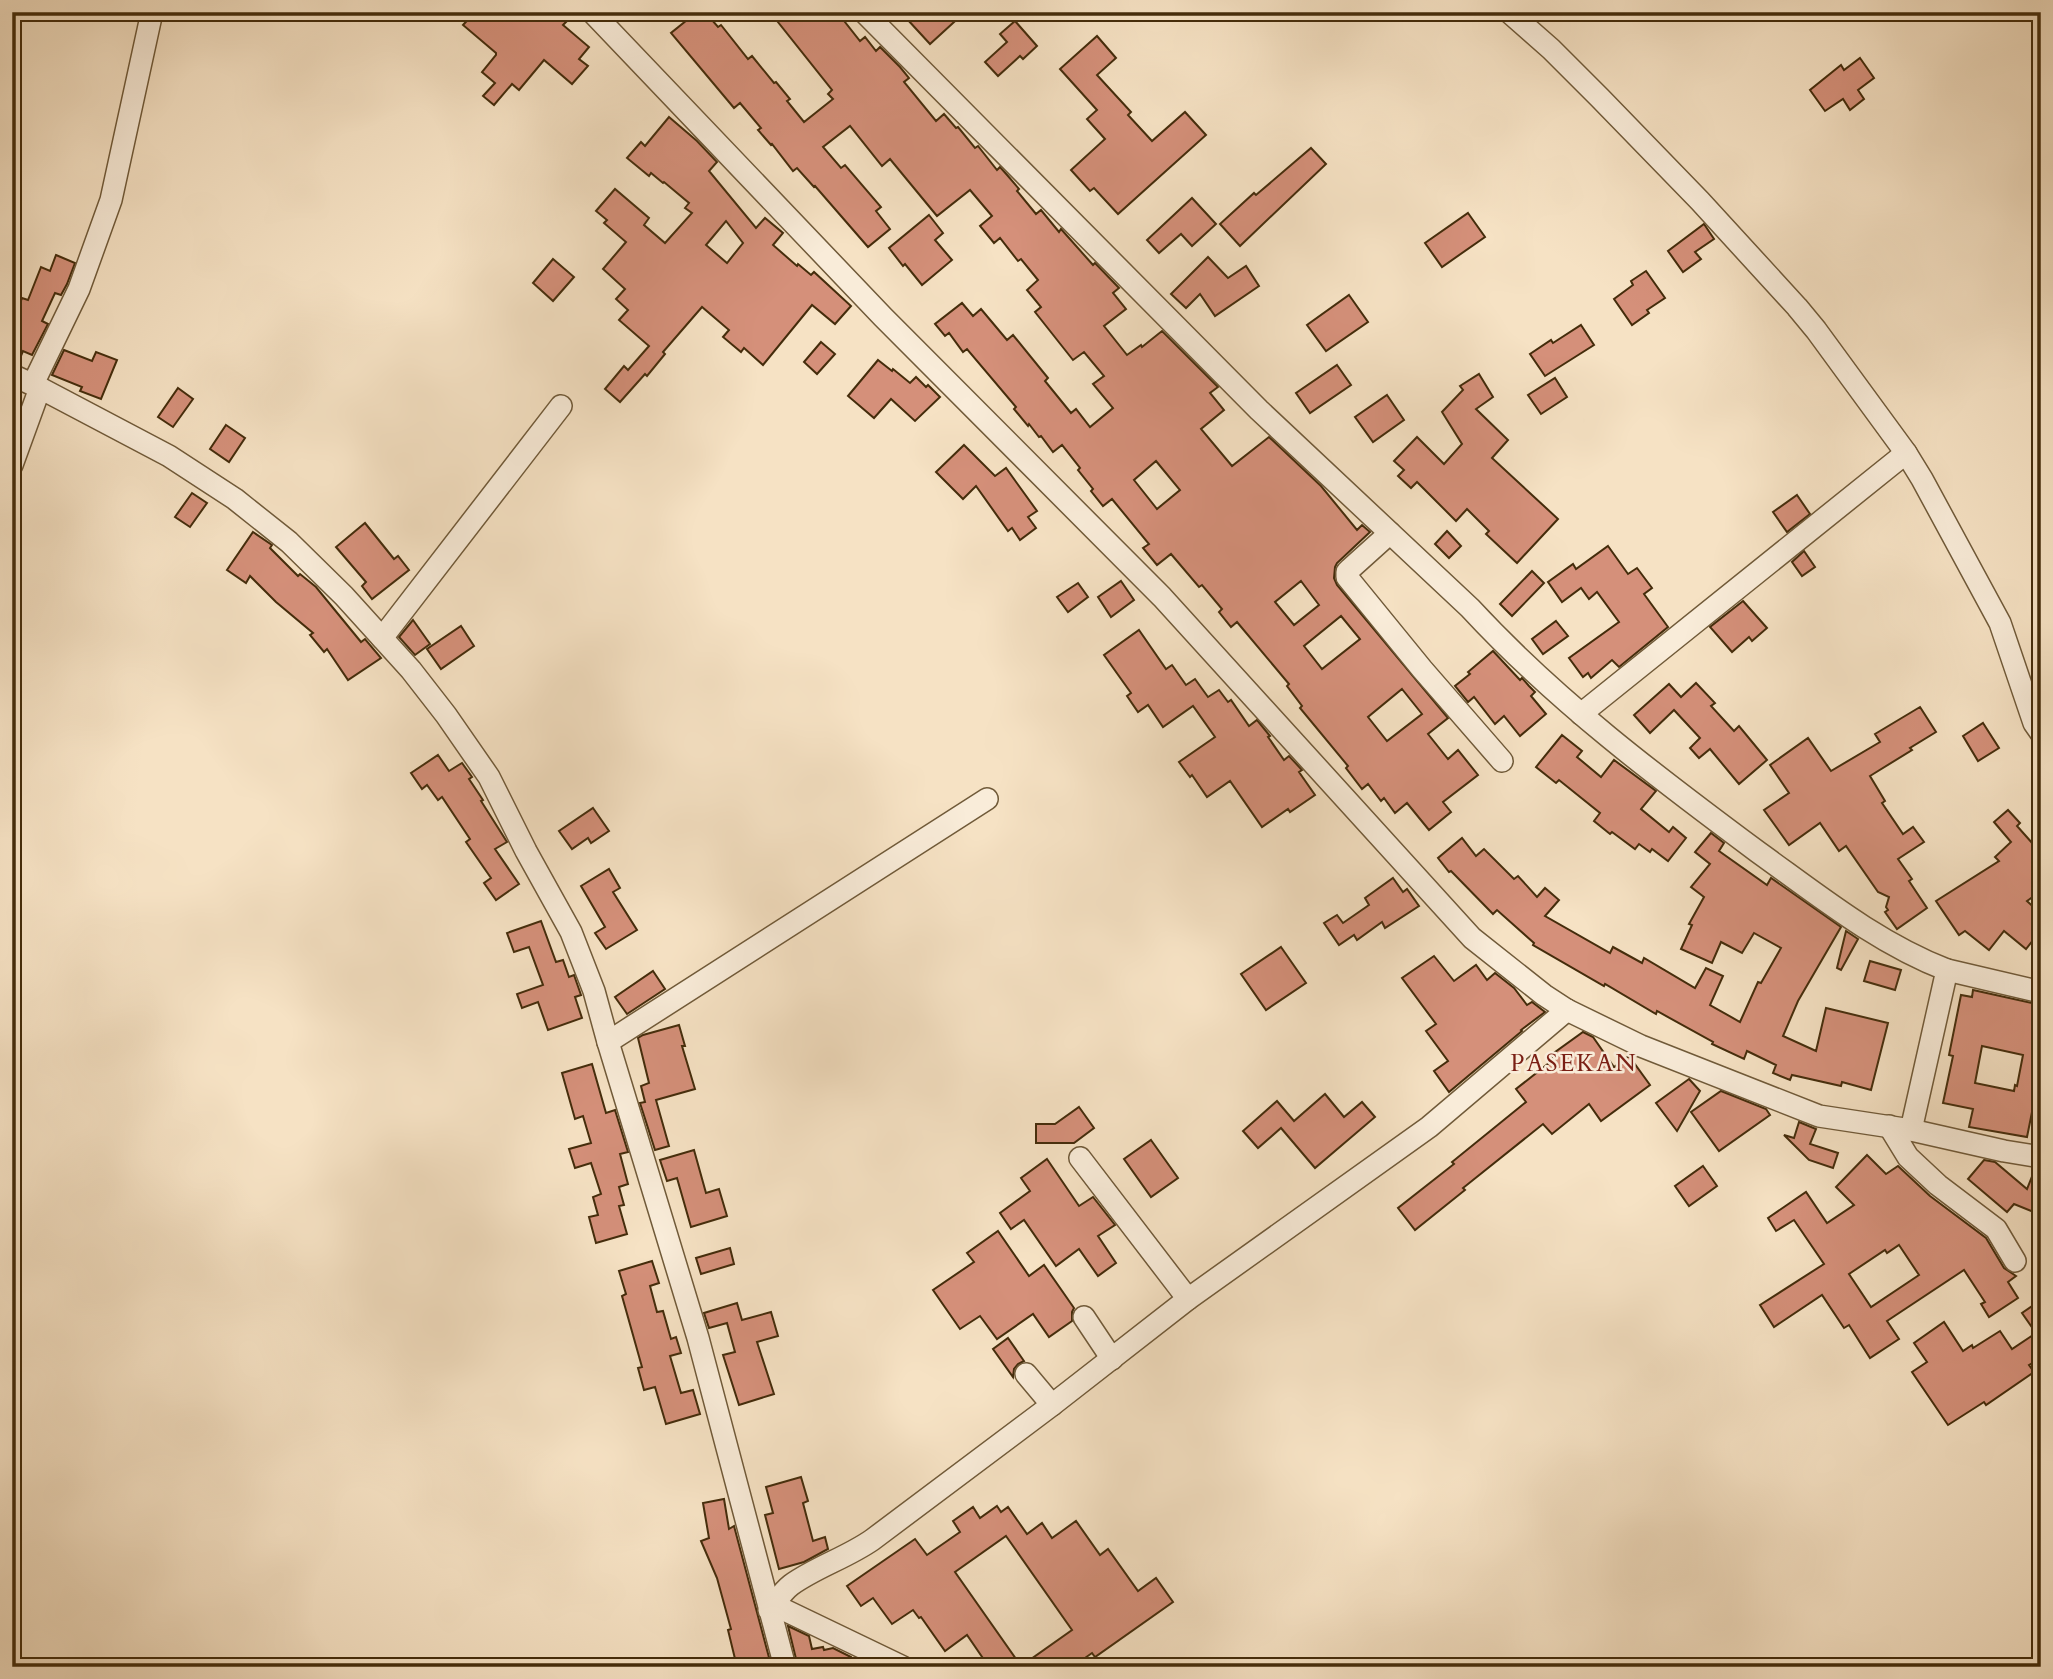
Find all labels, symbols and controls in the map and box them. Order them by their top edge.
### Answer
district label: PASEKAN [1510,1047,1638,1080]

